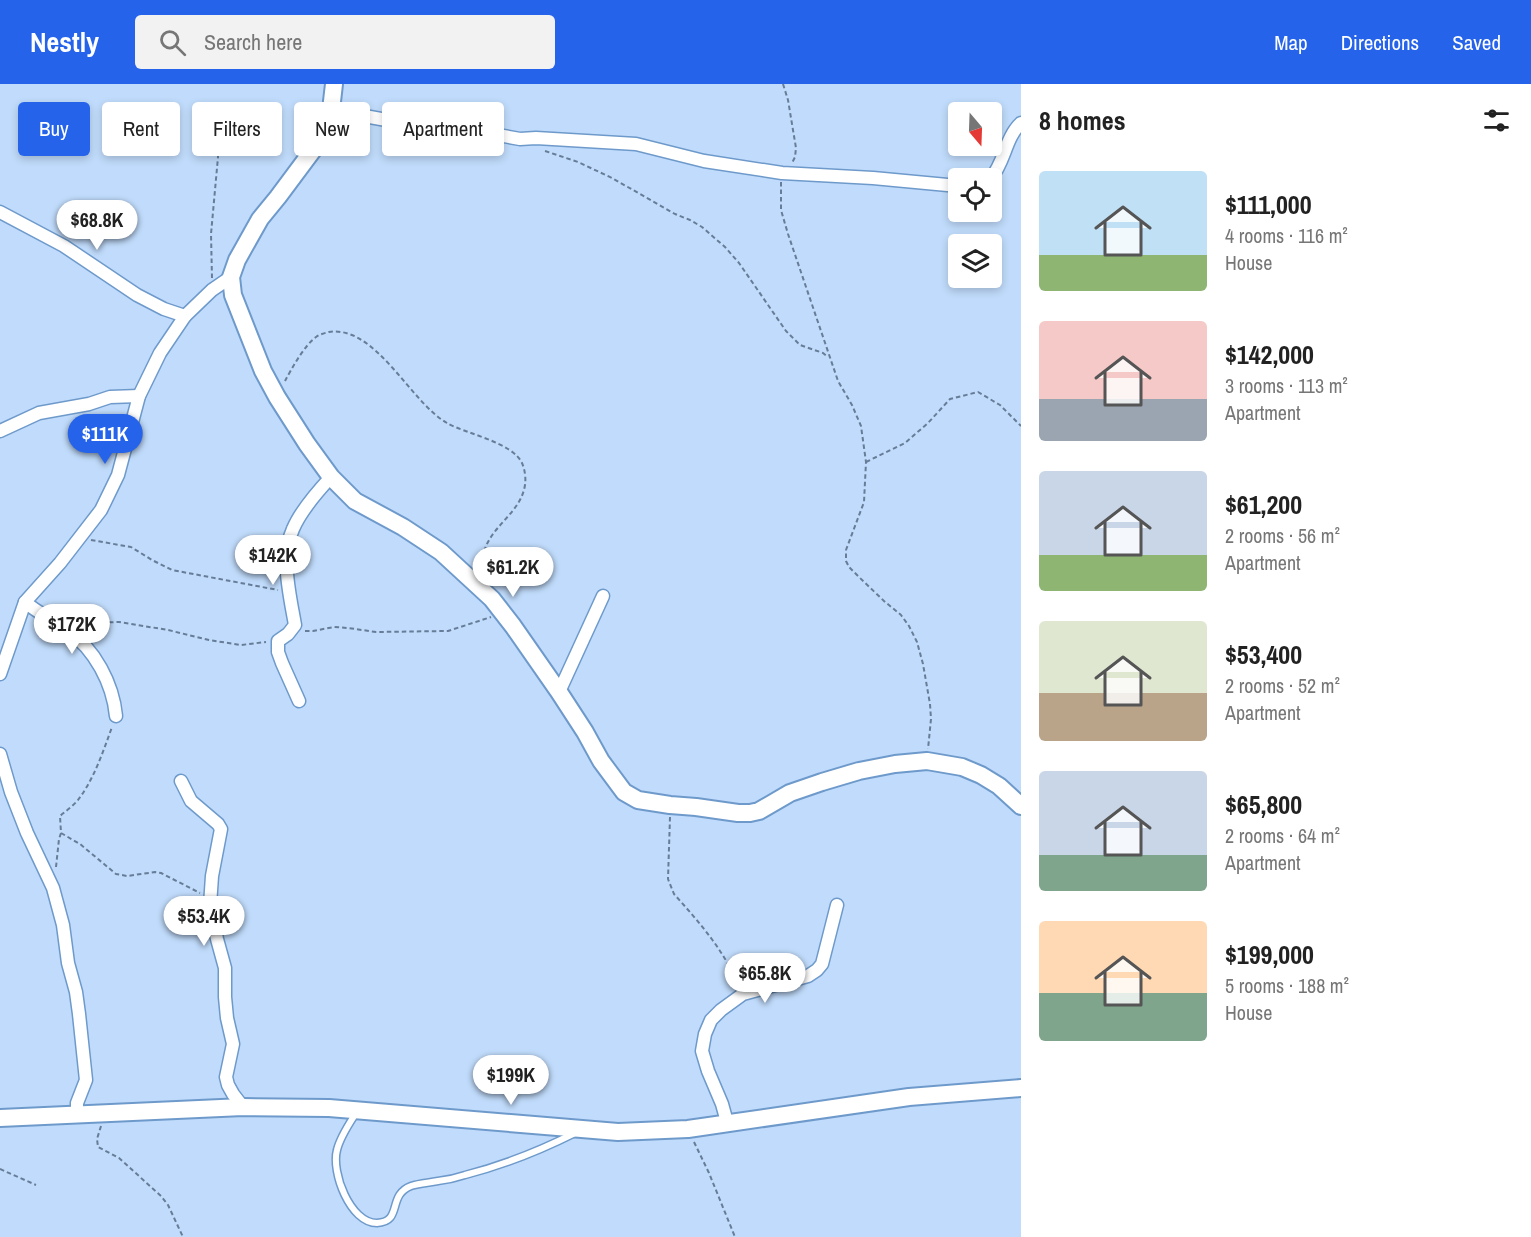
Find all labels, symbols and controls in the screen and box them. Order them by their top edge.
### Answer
search box [135,15,555,69]
text: Nestly [30,23,99,61]
icon: search [156,26,189,59]
text: Search here [204,27,302,57]
text: Map [1274,28,1308,57]
text: Directions [1341,28,1419,57]
text: Saved [1452,28,1501,57]
chip: Buy [18,102,90,156]
chip: Rent [102,102,180,156]
chip: Filters [192,102,282,156]
chip: New [294,102,370,156]
chip: Apartment [382,102,504,156]
north arrow [948,102,1002,156]
map controls [948,102,1002,288]
text: 8 homes [1039,103,1126,138]
icon: filters [1480,104,1513,137]
button: locate [948,168,1002,222]
text: $111,000 [1225,187,1312,222]
icon: home [1087,195,1159,267]
pin: $68.8K [48,200,146,251]
text: $68.8K [71,206,123,233]
text: 4 rooms · 116 m² [1225,222,1348,249]
button: layers [948,234,1002,288]
text: House [1225,249,1272,276]
text: $142,000 [1225,337,1314,372]
icon: home [1087,345,1159,417]
text: 3 rooms · 113 m² [1225,372,1348,399]
text: Apartment [1225,399,1301,426]
pin: $111K [63,414,147,465]
text: $111K [82,420,128,447]
text: $61,200 [1225,487,1302,522]
icon: home [1087,495,1159,567]
text: 2 rooms · 56 m² [1225,522,1340,549]
pin: $142K [231,535,315,586]
text: $142K [249,541,297,568]
pin: $61.2K [464,547,562,598]
text: Apartment [1225,549,1301,576]
text: $61.2K [487,553,539,580]
pin: $172K [30,604,114,655]
text: $172K [48,610,96,637]
text: $53,400 [1225,637,1302,672]
icon: home [1087,645,1159,717]
text: 2 rooms · 52 m² [1225,672,1340,699]
text: Apartment [1225,699,1301,726]
text: $65,800 [1225,787,1302,822]
icon: home [1087,795,1159,867]
text: 2 rooms · 64 m² [1225,822,1340,849]
text: Apartment [1225,849,1301,876]
pin: $53.4K [155,896,253,947]
text: $53.4K [178,902,230,929]
text: $199,000 [1225,937,1314,972]
icon: home [1087,945,1159,1017]
pin: $65.8K [716,953,814,1004]
text: $65.8K [739,959,791,986]
text: 5 rooms · 188 m² [1225,972,1349,999]
text: House [1225,999,1272,1026]
pin: $199K [469,1055,553,1106]
text: $199K [487,1061,535,1088]

